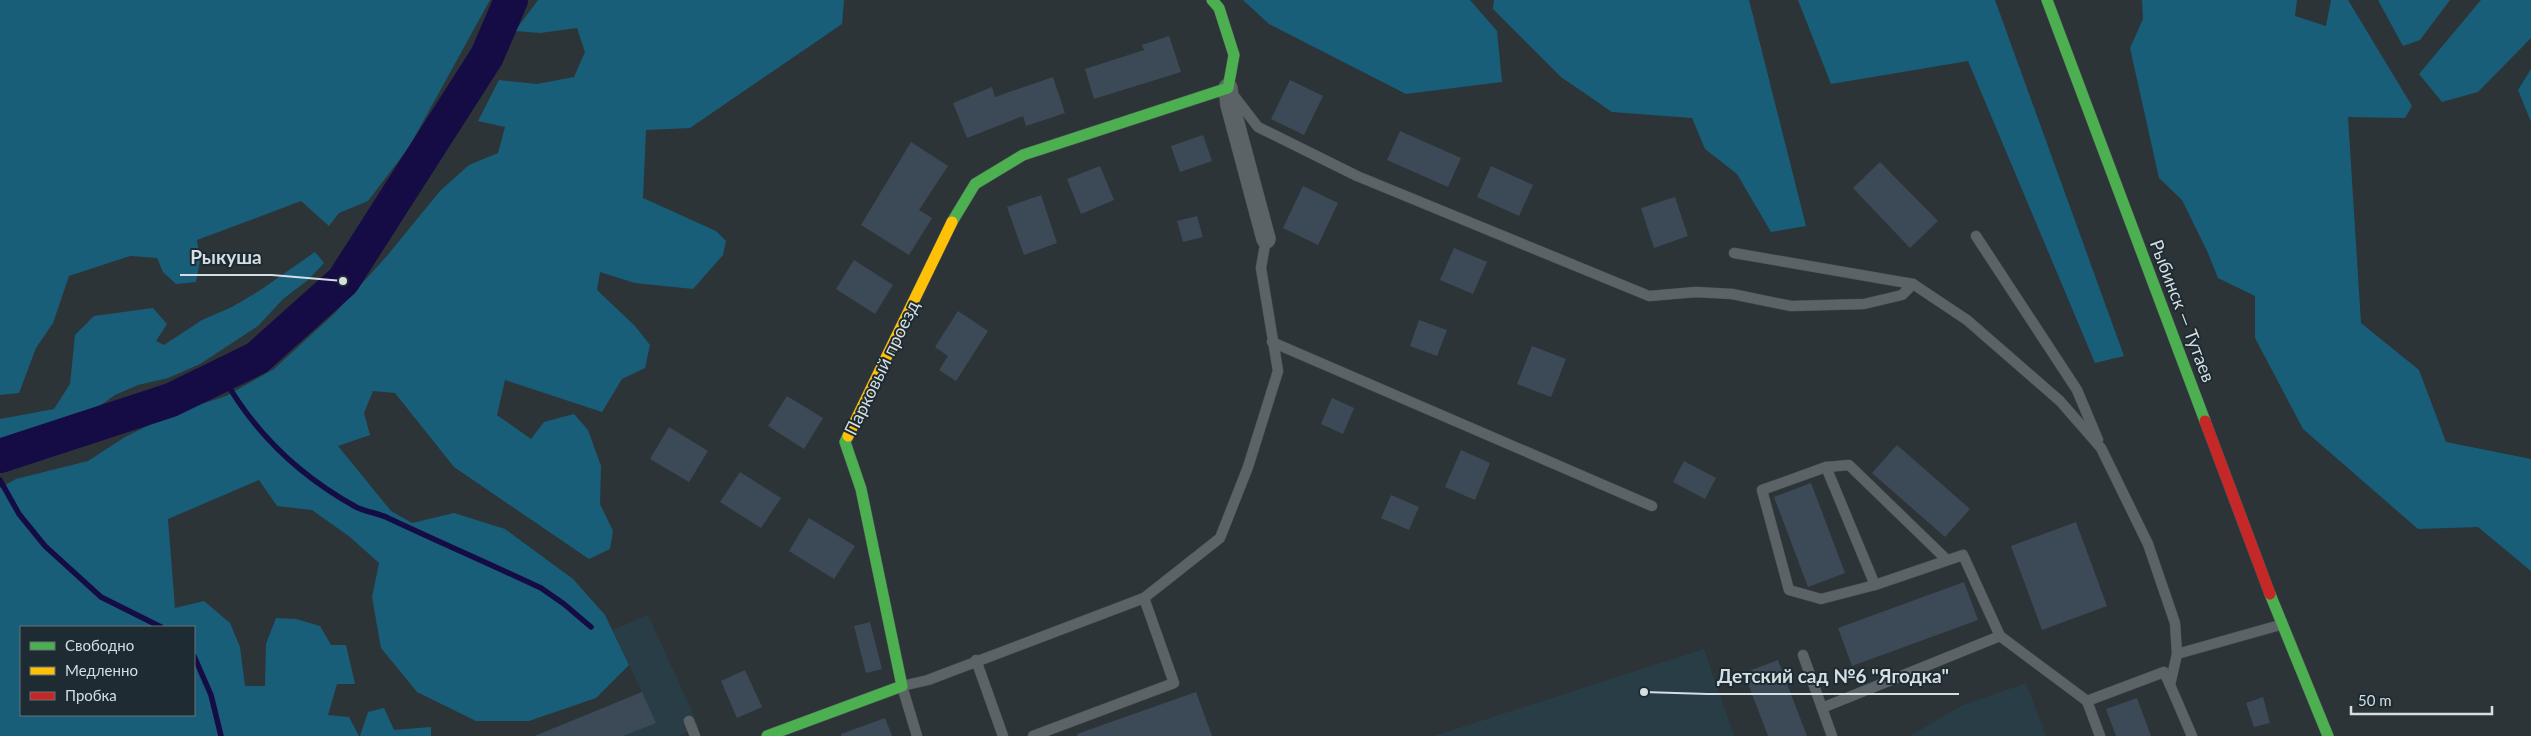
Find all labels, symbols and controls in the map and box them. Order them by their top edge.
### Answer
street label: Рыбинск — Тутаев [2146,236,2220,385]
callout: Рыкуша [180,241,272,275]
text: Рыкуша [190,245,262,268]
street label: Парковый проезд [839,297,923,439]
legend [20,626,195,716]
text: Свободно [65,636,134,654]
callout: Детский сад №6 "Ягодка" [1707,660,1959,694]
text: Медленно [65,661,138,679]
text: Детский сад №6 "Ягодка" [1717,664,1949,687]
scale bar [2351,684,2492,716]
text: Пробка [65,686,117,704]
text: 50 m [2358,691,2392,709]

